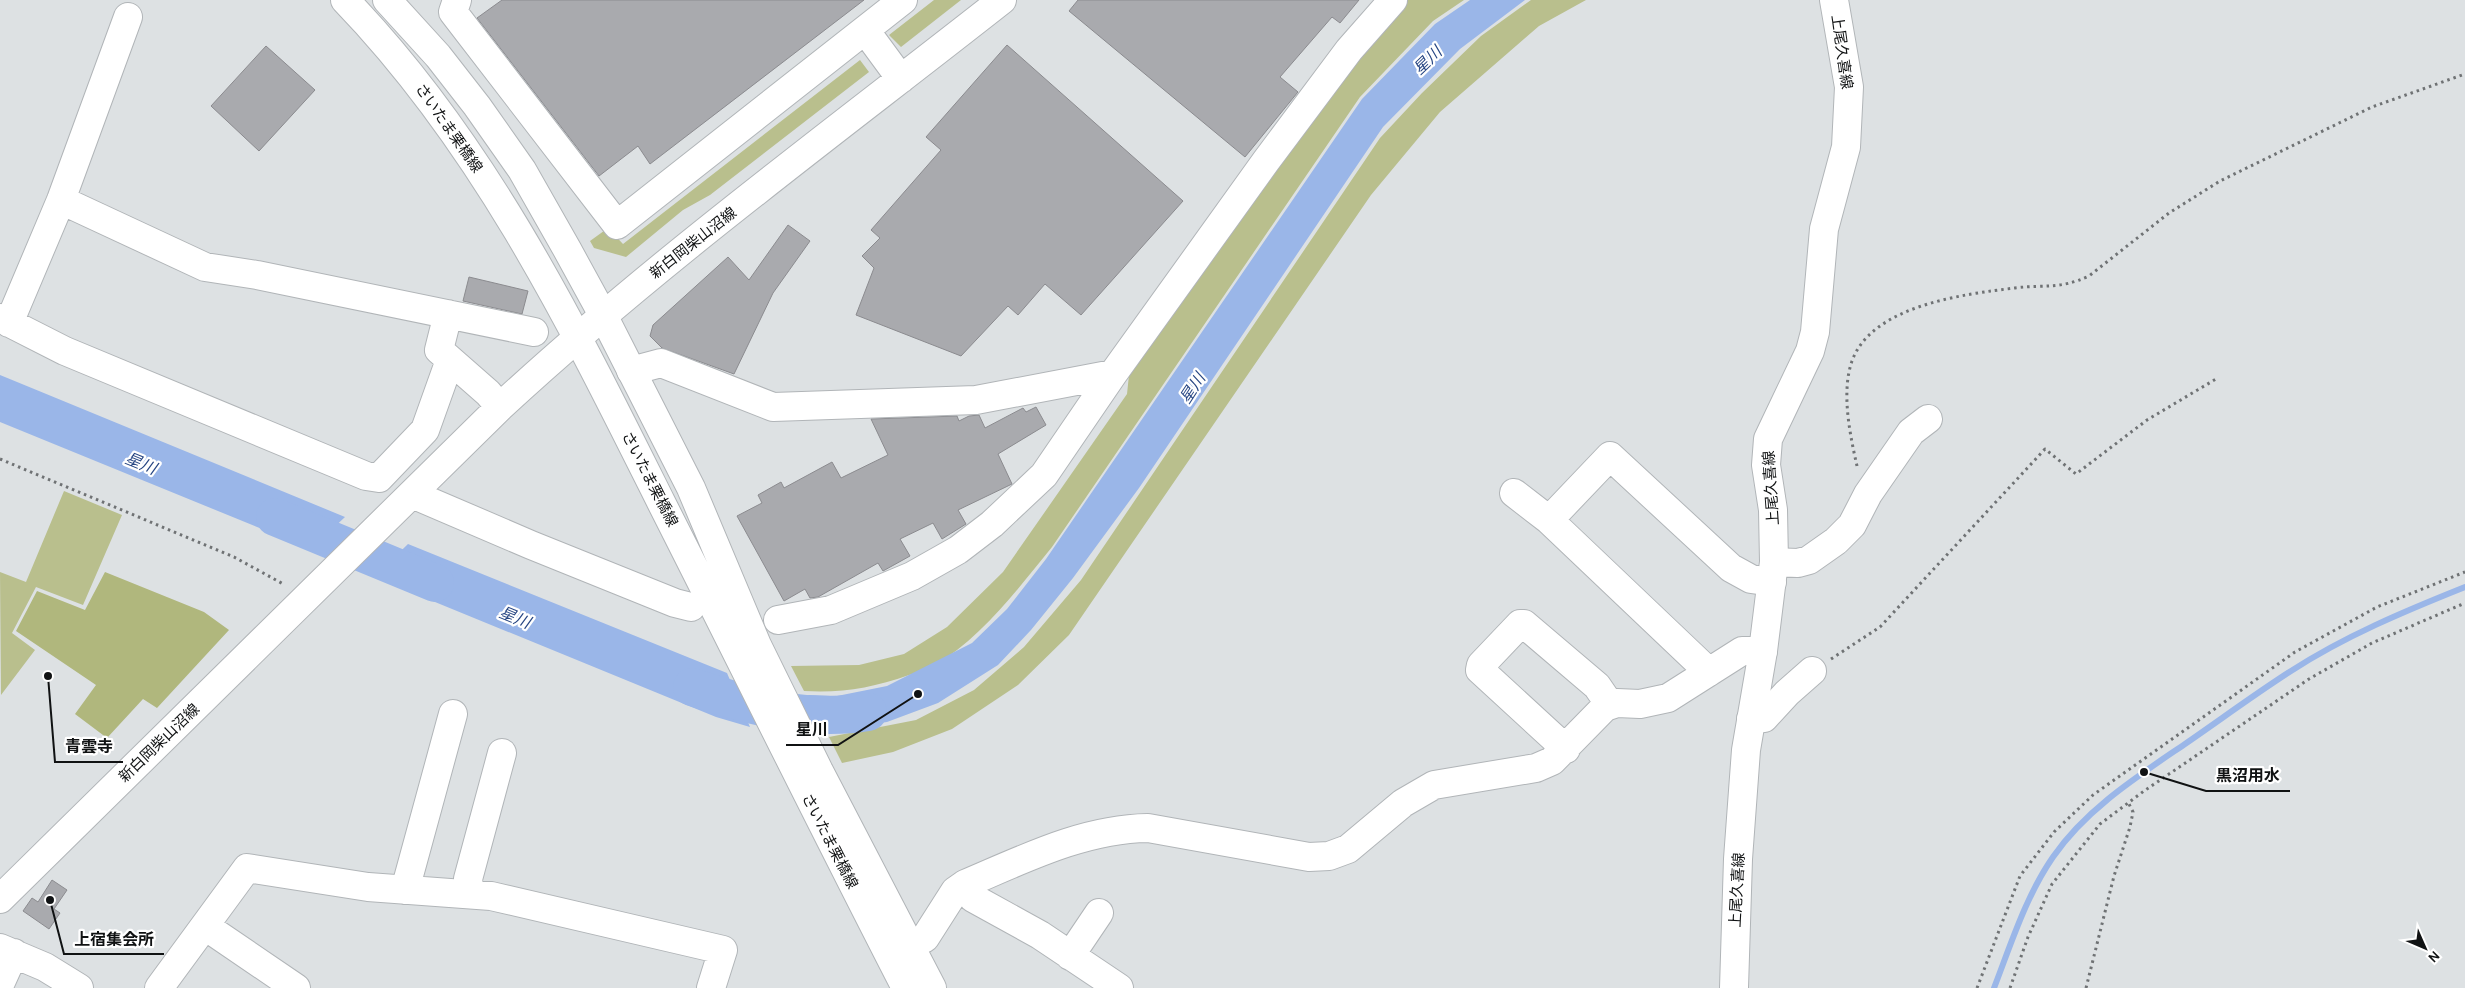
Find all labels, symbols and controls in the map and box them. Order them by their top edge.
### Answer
street label: 上尾久喜線 [1828,14,1856,90]
water label: 星川 [1409,41,1447,78]
street label: さいたま栗橋線 [412,80,486,176]
street label: 新白岡柴山沼線 [646,204,740,282]
water label: 星川 [1176,368,1210,407]
street label: さいたま栗橋線 [618,428,682,530]
water label: 星川 [122,449,161,479]
street label: 上尾久喜線 [1759,450,1783,526]
water label: 星川 [496,603,535,633]
street label: 新白岡柴山沼線 [115,700,203,786]
callout: 星川 [786,714,838,745]
text: 星川 [796,720,828,739]
callout: 青雲寺 [55,731,123,762]
text: 青雲寺 [65,737,113,756]
callout: 黒沼用水 [2206,760,2290,791]
text: 黒沼用水 [2216,766,2280,785]
street label: さいたま栗橋線 [798,790,862,892]
street label: 上尾久喜線 [1726,852,1748,928]
callout: 上宿集会所 [64,923,164,954]
north arrow [2400,923,2450,973]
text: 上宿集会所 [74,930,154,949]
text: N [2424,947,2443,966]

